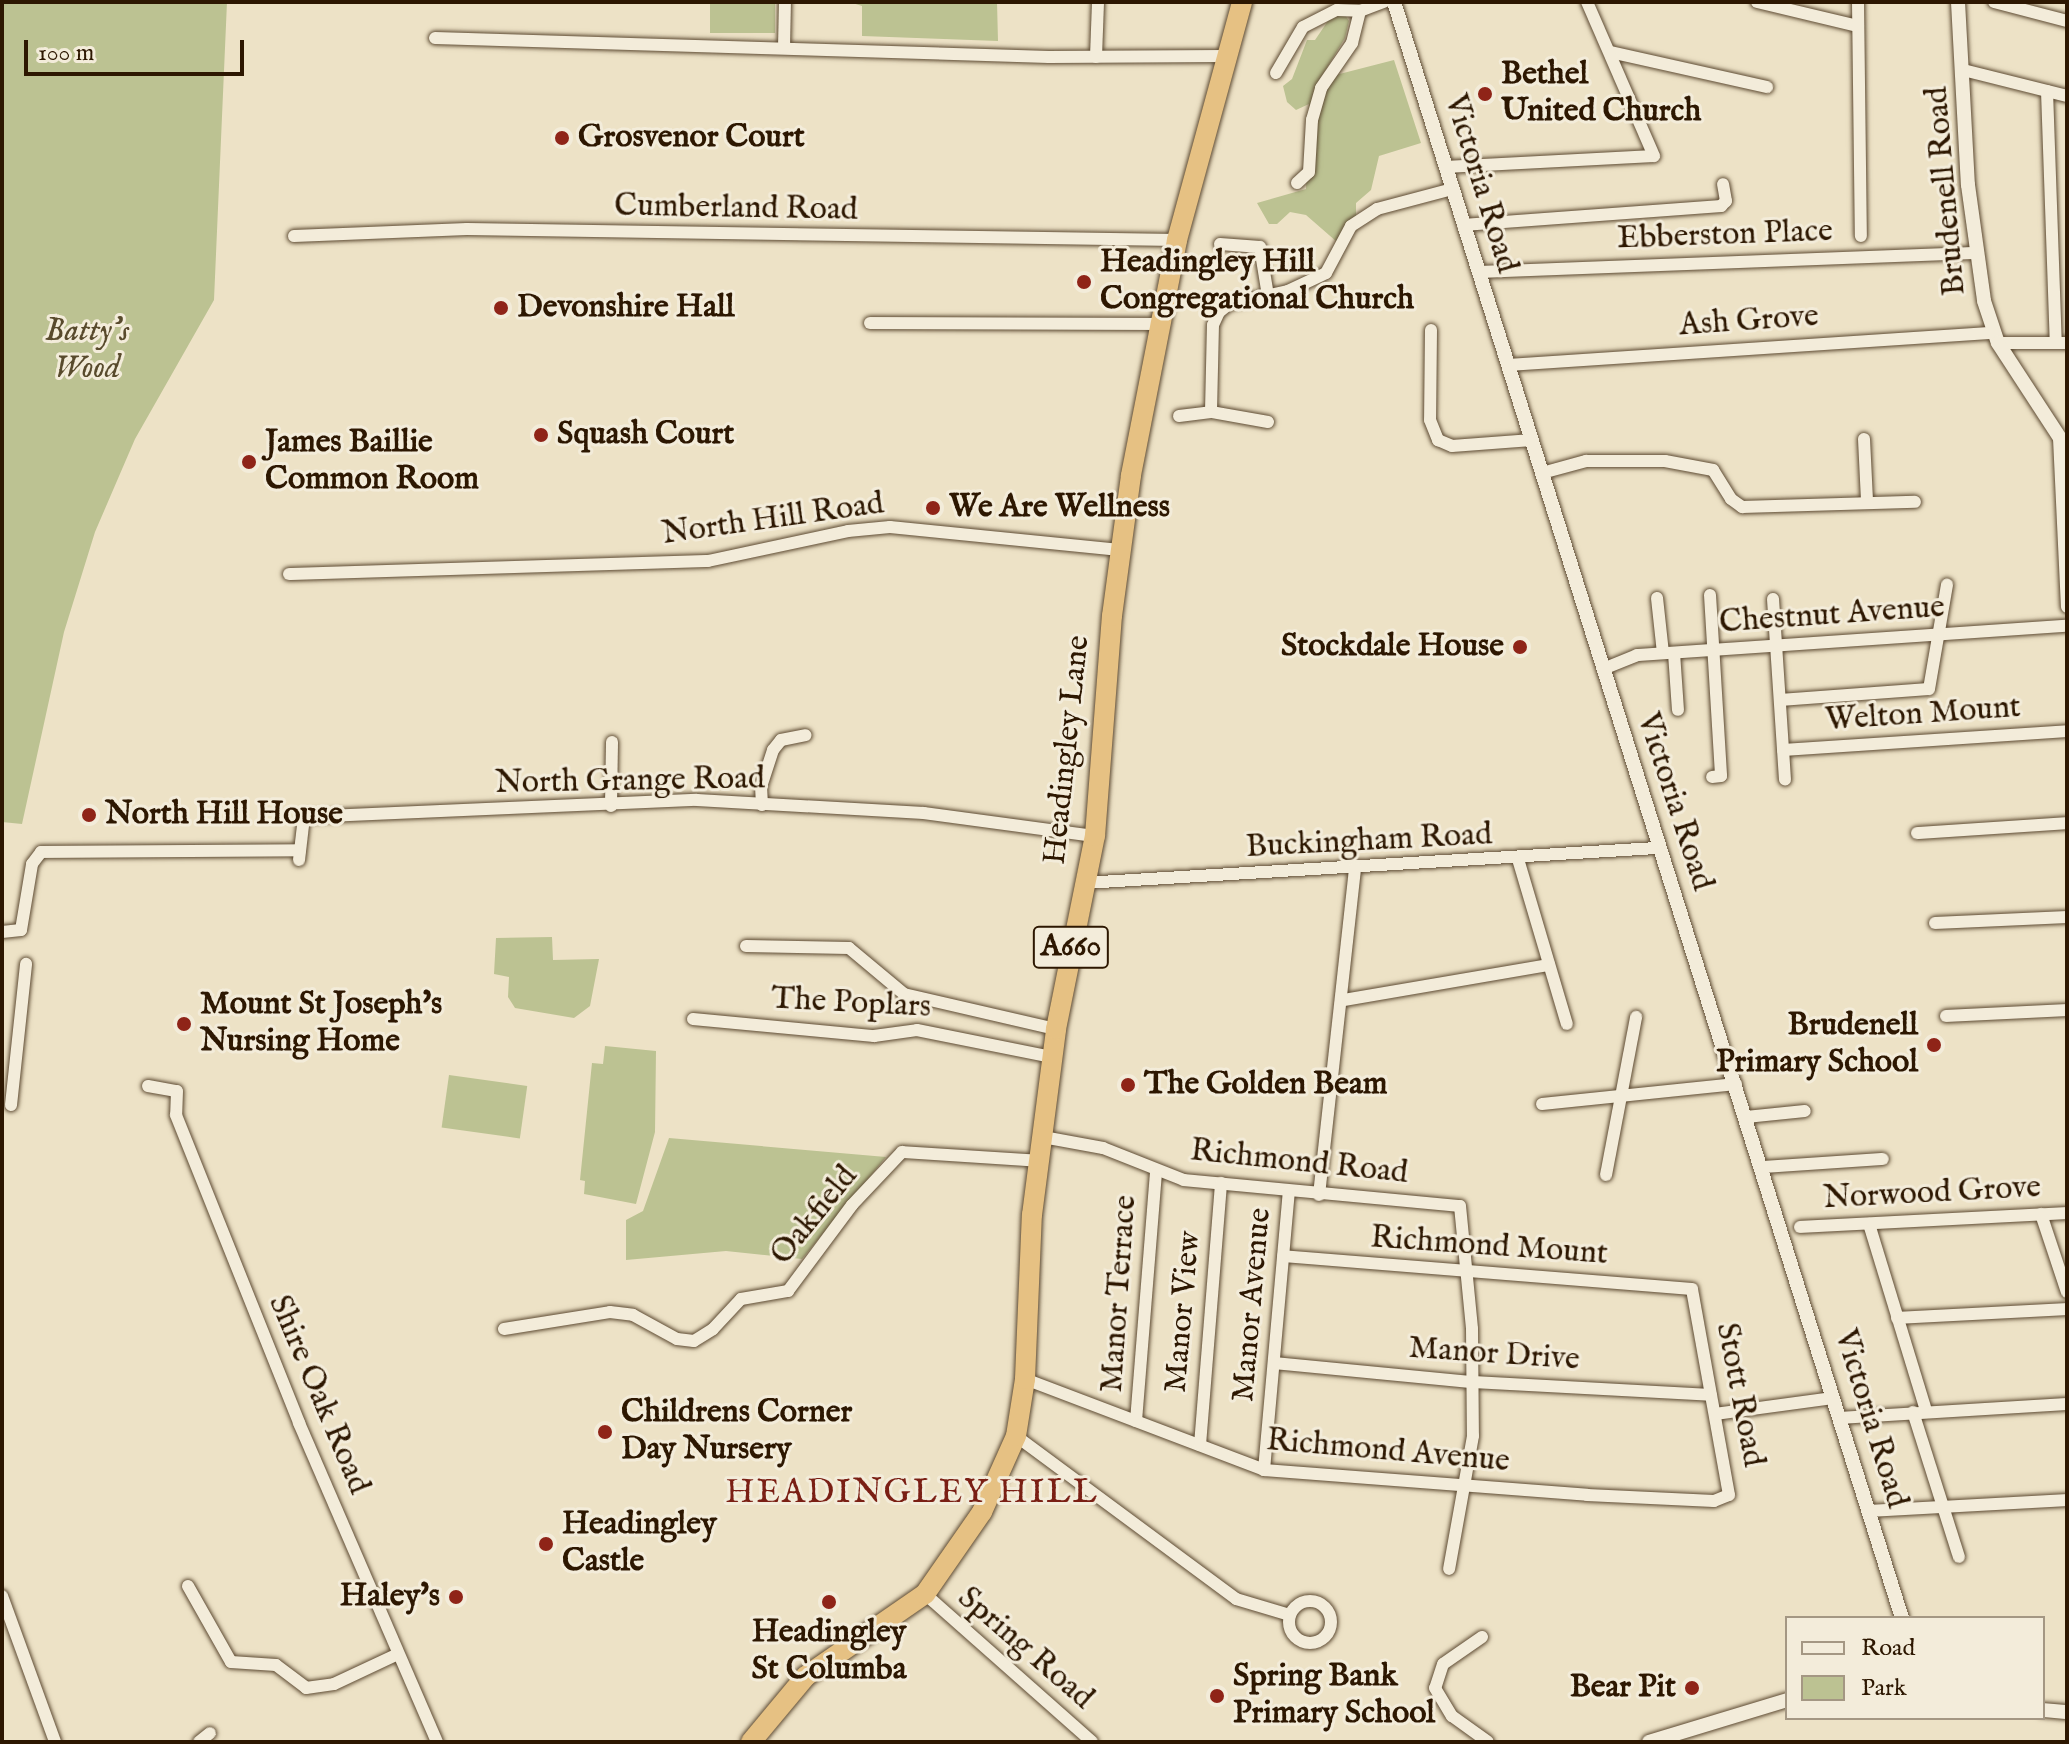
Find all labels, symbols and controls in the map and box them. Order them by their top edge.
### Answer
scale bar [28,24,248,74]
text: 100 m [38,38,94,69]
place label: Bethel United Church [1501,57,1701,132]
marker: Bethel United Church [1476,85,1494,103]
street label: Brudenell Road [1919,85,1975,297]
street label: Victoria Road [1435,90,1525,278]
place label: Grosvenor Court [578,119,805,157]
marker: Grosvenor Court [553,129,571,147]
street label: Cumberland Road [614,188,858,230]
street label: Ebberston Place [1617,213,1833,259]
place label: Headingley Hill Congregational Church [1100,245,1414,320]
marker: Headingley Hill Congregational Church [1075,273,1093,291]
place label: Devonshire Hall [517,289,735,327]
street label: Ash Grove [1678,298,1820,346]
marker: Devonshire Hall [492,299,510,317]
park label: Batty's Wood [45,314,129,389]
place label: Squash Court [557,416,734,454]
place label: James Baillie Common Room [265,425,479,500]
marker: Squash Court [532,426,550,444]
marker: James Baillie Common Room [240,453,258,471]
street label: North Hill Road [660,485,886,555]
place label: We Are Wellness [949,489,1170,527]
marker: We Are Wellness [924,499,942,517]
street label: Chestnut Avenue [1718,589,1946,643]
place label: Stockdale House [1281,628,1504,666]
street label: Headingley Lane [1037,634,1099,866]
marker: Stockdale House [1511,638,1529,656]
street label: Welton Mount [1824,689,2022,741]
street label: Victoria Road [1627,708,1721,896]
street label: North Grange Road [495,760,765,804]
place label: North Hill House [105,796,343,834]
marker: North Hill House [80,806,98,824]
street label: Buckingham Road [1245,816,1493,868]
road number: A660 [1031,921,1111,973]
street label: The Poplars [770,981,932,1027]
place label: Mount St Joseph's Nursing Home [200,987,442,1062]
place label: Brudenell Primary School [1716,1008,1918,1083]
marker: Mount St Joseph's Nursing Home [175,1015,193,1033]
marker: Brudenell Primary School [1925,1036,1943,1054]
place label: The Golden Beam [1144,1066,1387,1104]
marker: The Golden Beam [1119,1076,1137,1094]
street label: Richmond Road [1188,1132,1410,1194]
street label: Oakfield [763,1159,867,1273]
street label: Norwood Grove [1822,1169,2042,1219]
street label: Manor Terrace [1094,1194,1146,1394]
street label: Manor Avenue [1225,1206,1281,1404]
street label: Richmond Mount [1369,1220,1609,1274]
street label: Manor View [1158,1230,1210,1394]
street label: Shire Oak Road [259,1290,377,1500]
street label: Stott Road [1706,1320,1772,1470]
street label: Victoria Road [1825,1325,1915,1513]
street label: Manor Drive [1407,1330,1581,1380]
place label: Childrens Corner Day Nursery [621,1395,852,1470]
street label: Richmond Avenue [1265,1422,1511,1482]
marker: Childrens Corner Day Nursery [596,1423,614,1441]
district label: HEADINGLEY HILL [725,1473,1099,1513]
place label: Headingley Castle [562,1507,717,1582]
marker: Headingley Castle [537,1535,555,1553]
place label: Haley's [340,1578,440,1616]
street label: Spring Road [949,1580,1101,1718]
marker: Haley's [447,1588,465,1606]
marker: Headingley St Columba [820,1593,838,1611]
place label: Headingley St Columba [751,1615,907,1690]
legend [1785,1616,2045,1720]
text: Road [1861,1633,1915,1664]
place label: Spring Bank Primary School [1233,1659,1435,1734]
place label: Bear Pit [1570,1669,1676,1707]
text: Park [1861,1673,1907,1704]
marker: Bear Pit [1683,1679,1701,1697]
marker: Spring Bank Primary School [1208,1687,1226,1705]

